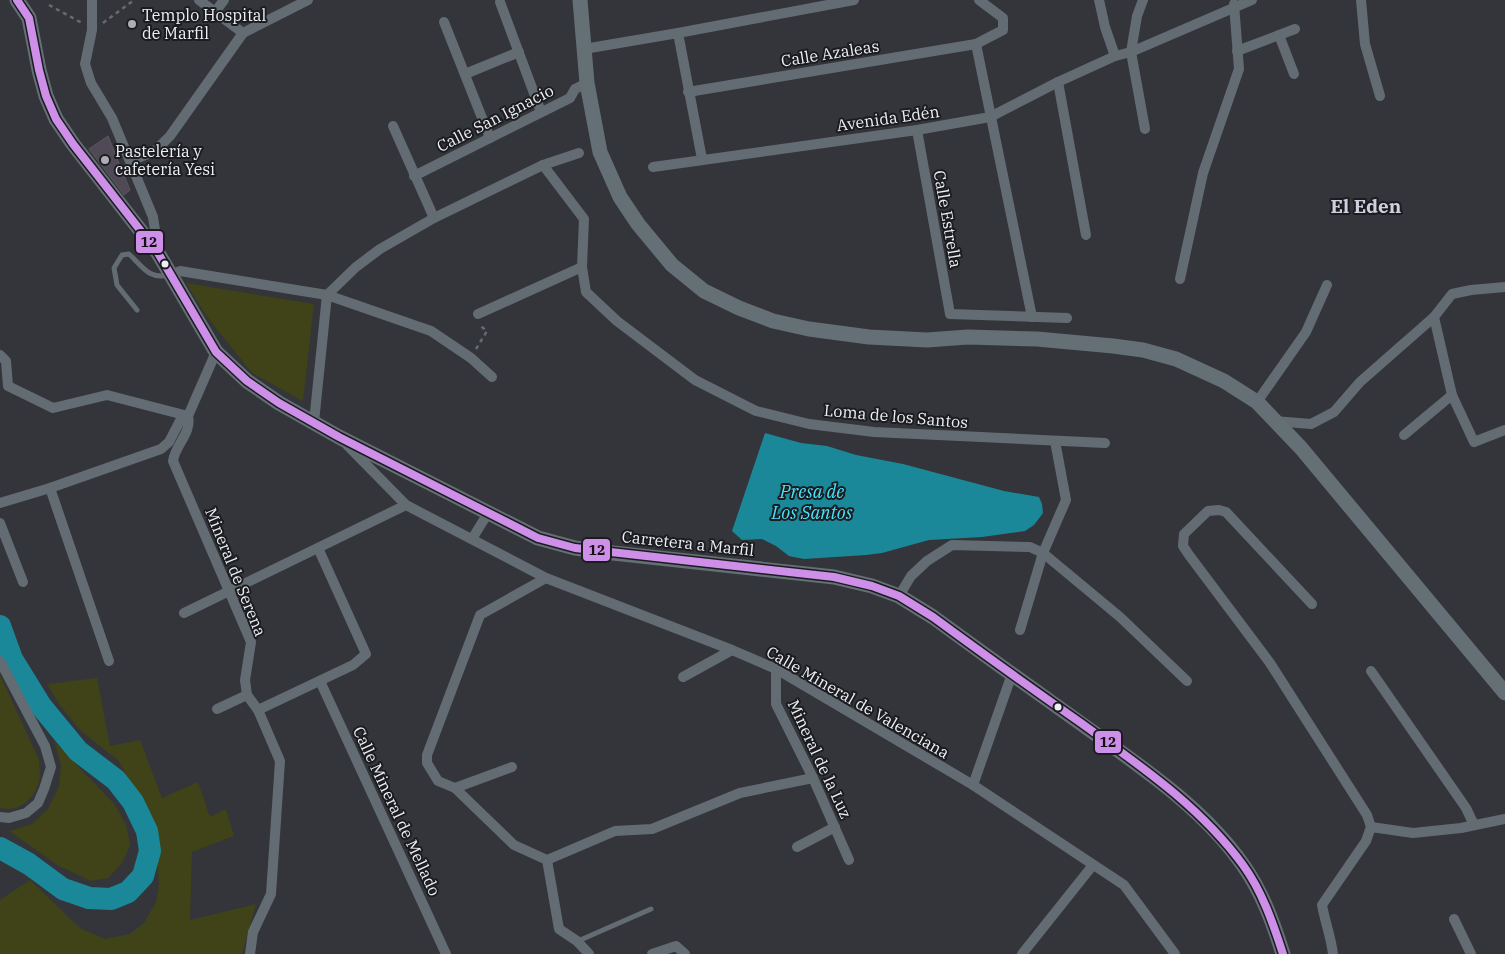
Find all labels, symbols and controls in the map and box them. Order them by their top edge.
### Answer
place label: Templo Hospital de Marfil [142,5,267,43]
marker: Templo Hospital de Marfil [126,18,138,30]
street label: Calle Azaleas [780,35,880,71]
street label: Calle San Ignacio [433,80,557,156]
street label: Avenida Edén [835,101,941,135]
place label: Pastelería y cafetería Yesi [115,141,215,179]
marker: Pastelería y cafetería Yesi [99,154,111,166]
street label: Calle Estrella [930,169,966,269]
district label: El Eden [1331,194,1402,218]
line badge: 12 [135,230,164,254]
text: 12 [141,233,157,251]
unlabelled marker [160,259,170,269]
street label: Loma de los Santos [823,400,969,432]
water label: Presa de Los Santos [771,480,853,524]
street label: Mineral de Serena [201,505,271,639]
street label: Carretera a Marfil [621,526,755,560]
line badge: 12 [582,538,611,562]
text: 12 [589,541,605,559]
street label: Calle Mineral de Valenciana [763,641,953,763]
street label: Mineral de la Luz [784,696,856,822]
unlabelled marker [1053,702,1063,712]
street label: Calle Mineral de Mellado [349,723,445,899]
line badge: 12 [1094,730,1122,754]
text: 12 [1100,733,1116,751]

